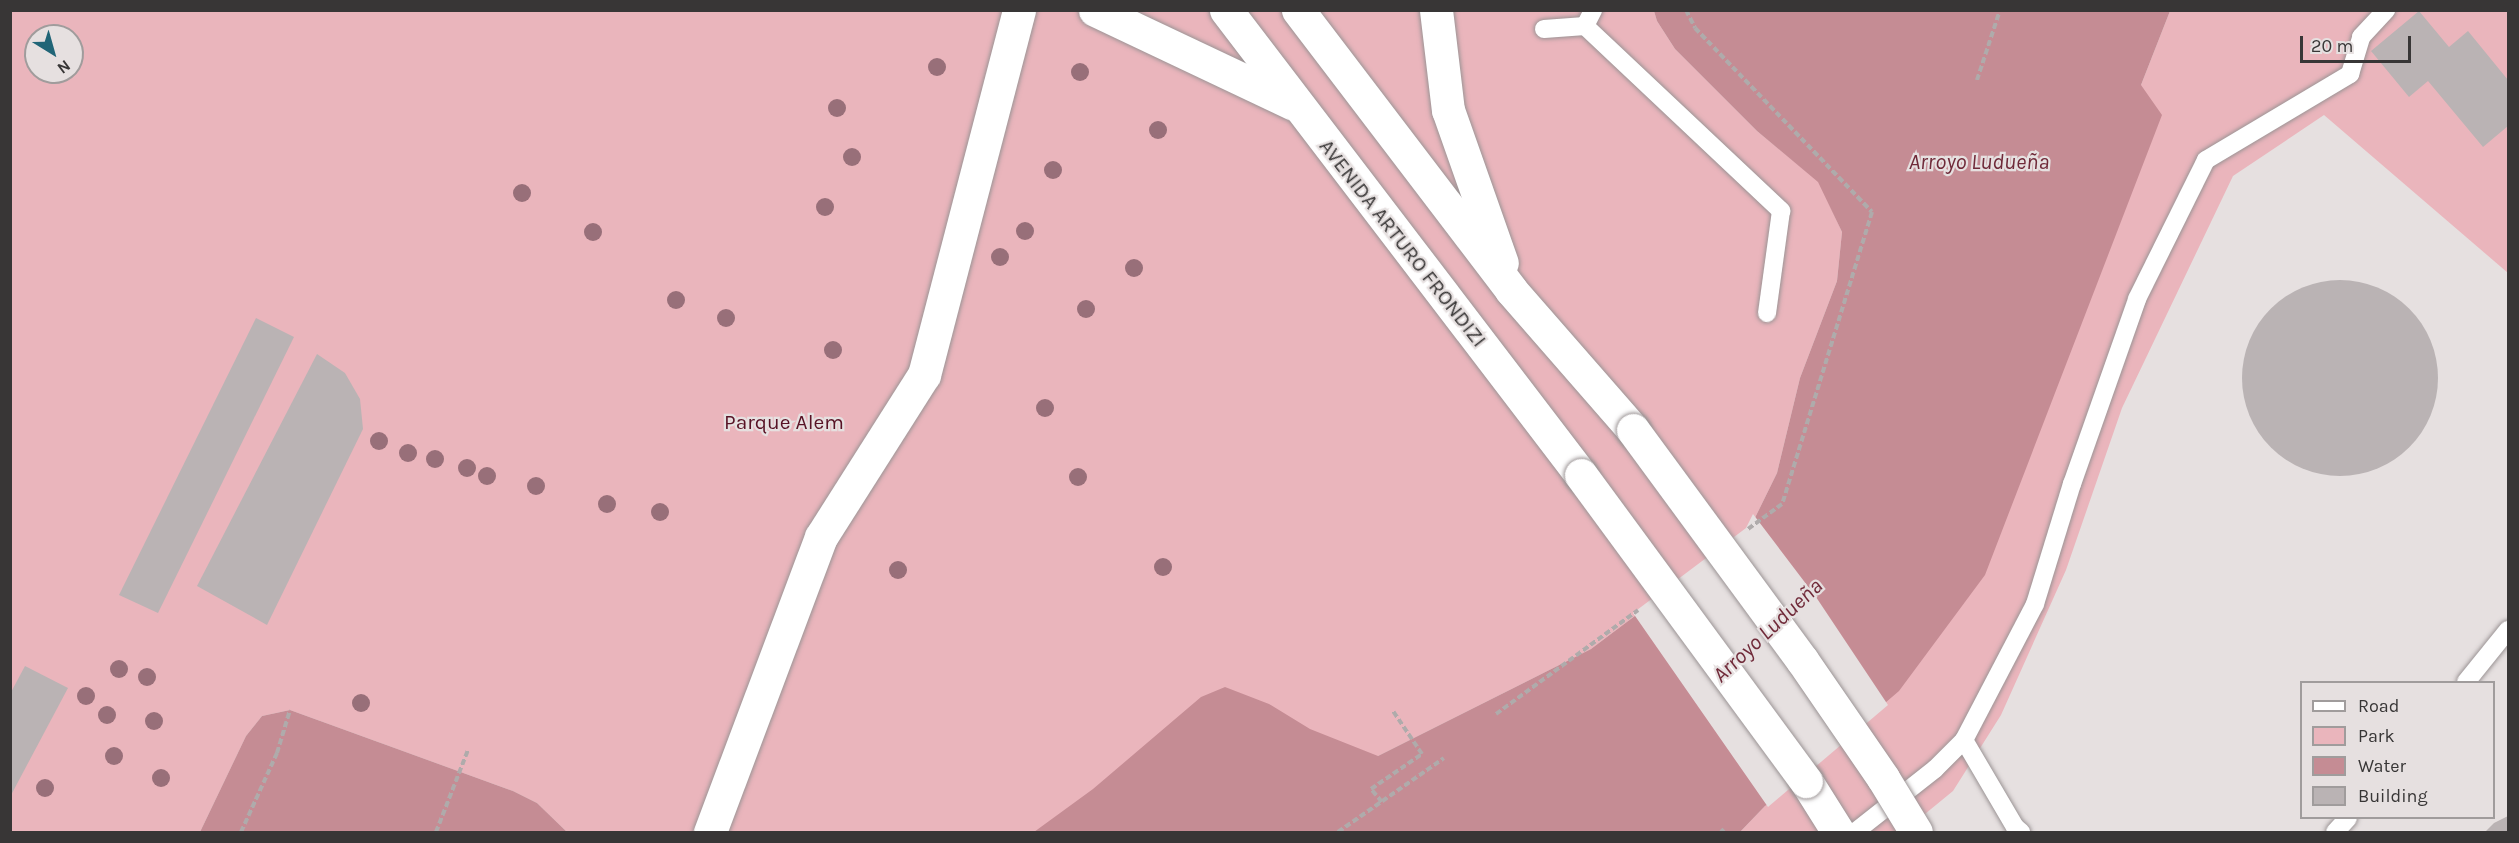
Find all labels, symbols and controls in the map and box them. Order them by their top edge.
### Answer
north arrow [24,24,84,84]
scale bar [2303,24,2414,62]
text: 20 m [2311,35,2353,57]
text: N [54,56,74,78]
street label: AVENIDA ARTURO FRONDIZI [1314,134,1492,352]
water label: Arroyo Ludueña [1909,150,2049,176]
park label: Parque Alem [724,409,844,435]
water label: Arroyo Ludueña [1708,573,1828,689]
legend [2300,681,2495,819]
text: Road [2358,695,2399,717]
text: Park [2358,725,2395,747]
text: Water [2358,755,2406,777]
text: Building [2358,785,2428,807]

